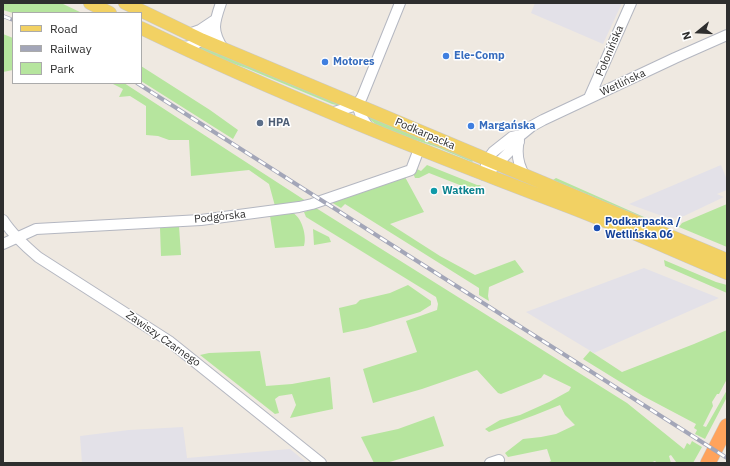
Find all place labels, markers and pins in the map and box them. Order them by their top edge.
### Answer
place label: Ele-Comp [454,49,505,63]
marker: Ele-Comp [441,51,451,61]
place label: Motores [333,55,375,69]
marker: Motores [320,57,330,67]
place label: HPA [268,116,290,130]
marker: HPA [255,118,265,128]
place label: Margańska [479,119,536,133]
marker: Margańska [466,121,476,131]
place label: Watkem [442,184,485,198]
marker: Watkem [429,186,439,196]
place label: Podkarpacka / Wetlińska 06 [605,215,681,241]
marker: Podkarpacka / Wetlińska 06 [592,223,602,233]

